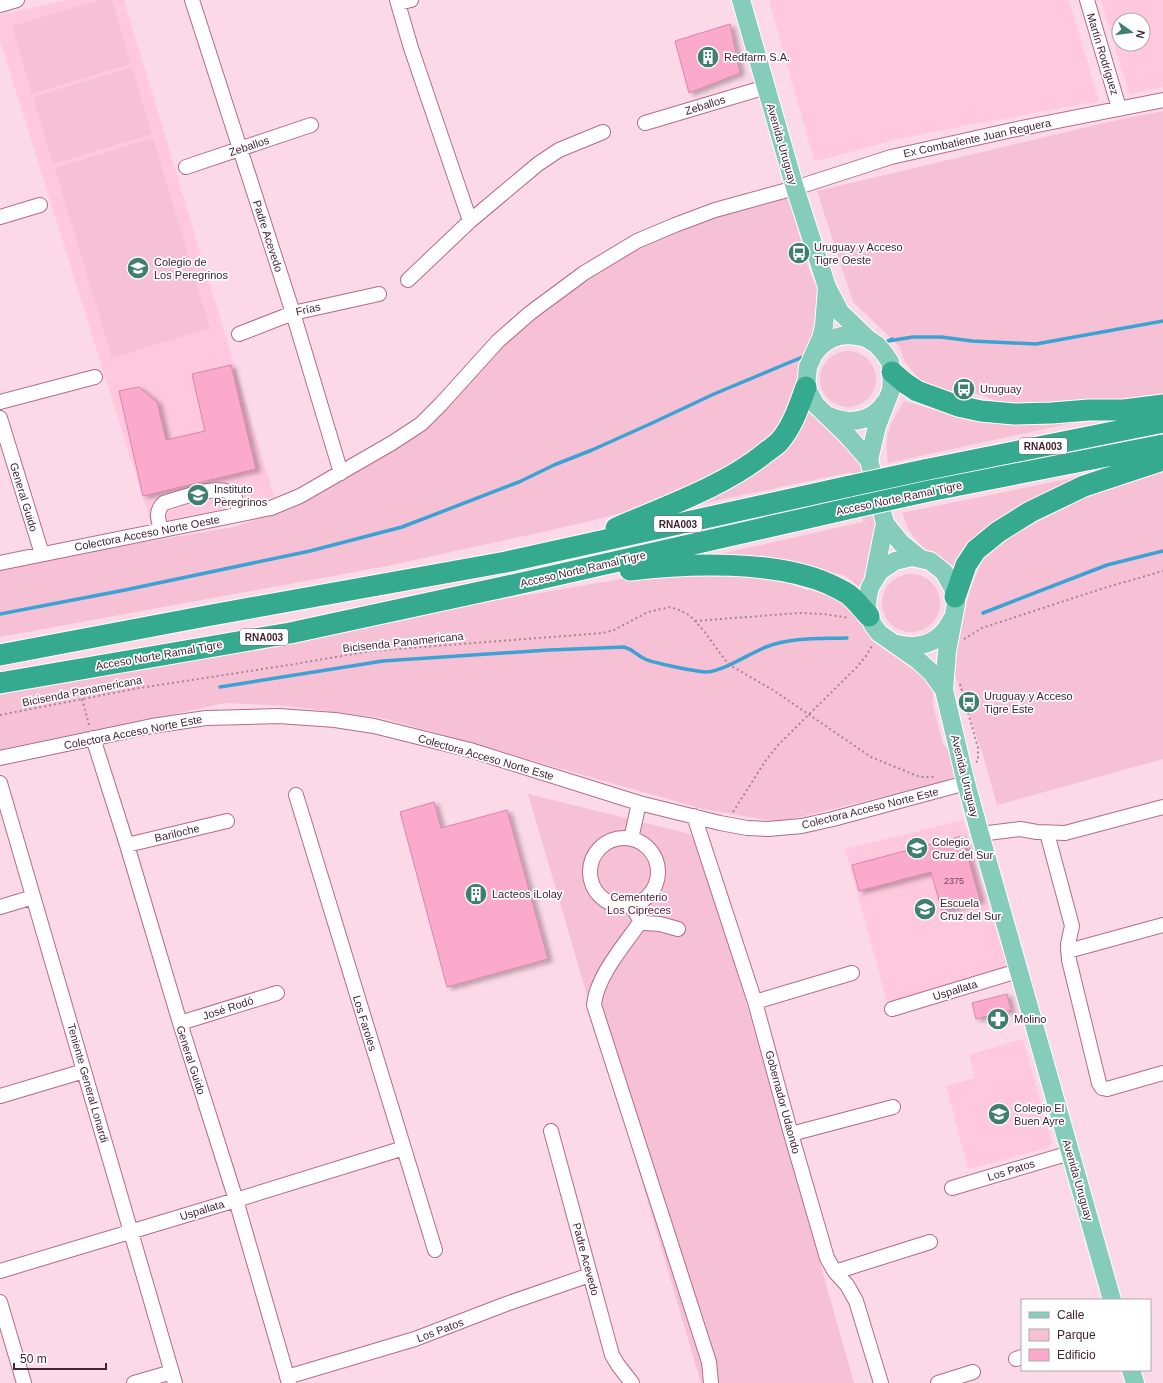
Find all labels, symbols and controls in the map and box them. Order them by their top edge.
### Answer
street label: Martín Rodríguez [1085,12,1121,96]
north arrow [1111,12,1151,52]
text: N [1134,29,1147,40]
building icon: Redfarm S.A. [695,44,721,70]
place label: Redfarm S.A. [724,51,790,63]
street label: Zeballos [683,93,727,117]
street label: Avenida Uruguay [765,102,800,187]
street label: Ex Combatiente Juan Reguera [902,116,1053,160]
street label: Zeballos [227,134,271,158]
street label: Padre Acevedo [251,199,285,273]
bus stop icon: Uruguay y Acceso Tigre Oeste [786,240,812,266]
place label: Uruguay y Acceso Tigre Oeste [814,241,903,266]
school or university icon: Colegio de Los Peregrinos [125,255,151,281]
place label: Colegio de Los Peregrinos [154,256,228,281]
street label: Frías [294,300,322,318]
bus stop icon: Uruguay [951,376,977,402]
place label: Uruguay [980,383,1022,395]
road number: RNA003 [1019,438,1067,454]
street label: General Guido [8,461,40,533]
street label: Acceso Norte Ramal Tigre [835,479,963,517]
school or university icon: Instituto Peregrinos [185,482,211,508]
place label: Instituto Peregrinos [214,483,268,508]
street label: Colectora Acceso Norte Oeste [73,513,221,553]
road number: RNA003 [654,516,702,532]
street label: Acceso Norte Ramal Tigre [519,549,647,589]
road number: RNA003 [240,629,288,645]
street label: Bicisenda Panamericana [342,630,465,654]
street label: Acceso Norte Ramal Tigre [95,638,223,672]
street label: Bicisenda Panamericana [21,673,144,708]
bus stop icon: Uruguay y Acceso Tigre Este [956,689,982,715]
place label: Uruguay y Acceso Tigre Este [984,690,1073,715]
street label: Colectora Acceso Norte Este [63,713,203,751]
street label: Colectora Acceso Norte Este [417,732,555,782]
street label: Avenida Uruguay [949,734,981,819]
street label: Colectora Acceso Norte Este [800,785,940,831]
street label: Bariloche [153,822,201,844]
school or university icon: Colegio Cruz del Sur [904,835,930,861]
place label: Colegio Cruz del Sur [932,836,993,861]
house number: 2375 [944,876,964,886]
building icon: Lacteos iLolay [463,881,489,907]
place label: Lacteos iLolay [492,888,563,900]
park label: Cementerio Los Cipreces [607,891,672,916]
school or university icon: Escuela Cruz del Sur [912,896,938,922]
place label: Escuela Cruz del Sur [940,897,1001,922]
street label: Uspallata [931,977,980,1002]
street label: José Rodó [201,994,255,1022]
street label: Los Faroles [351,994,379,1053]
pharmacy icon: Molino [985,1006,1011,1032]
place label: Molino [1014,1013,1046,1025]
street label: Teniente General Lonardi [65,1022,111,1144]
street label: General Guido [174,1024,208,1096]
street label: Gobernador Udaondo [763,1049,803,1155]
school or university icon: Colegio El Buen Ayre [986,1101,1012,1127]
place label: Colegio El Buen Ayre [1014,1102,1065,1127]
street label: Avenida Uruguay [1061,1138,1096,1223]
street label: Los Patos [986,1157,1037,1183]
street label: Uspallata [178,1197,227,1222]
street label: Padre Acevedo [571,1221,601,1297]
legend [1021,1299,1151,1371]
text: Calle [1057,1308,1085,1322]
street label: Los Patos [415,1315,465,1344]
text: Parque [1057,1328,1096,1342]
scale bar [14,1345,106,1371]
text: Edificio [1057,1348,1096,1362]
text: 50 m [20,1352,47,1366]

